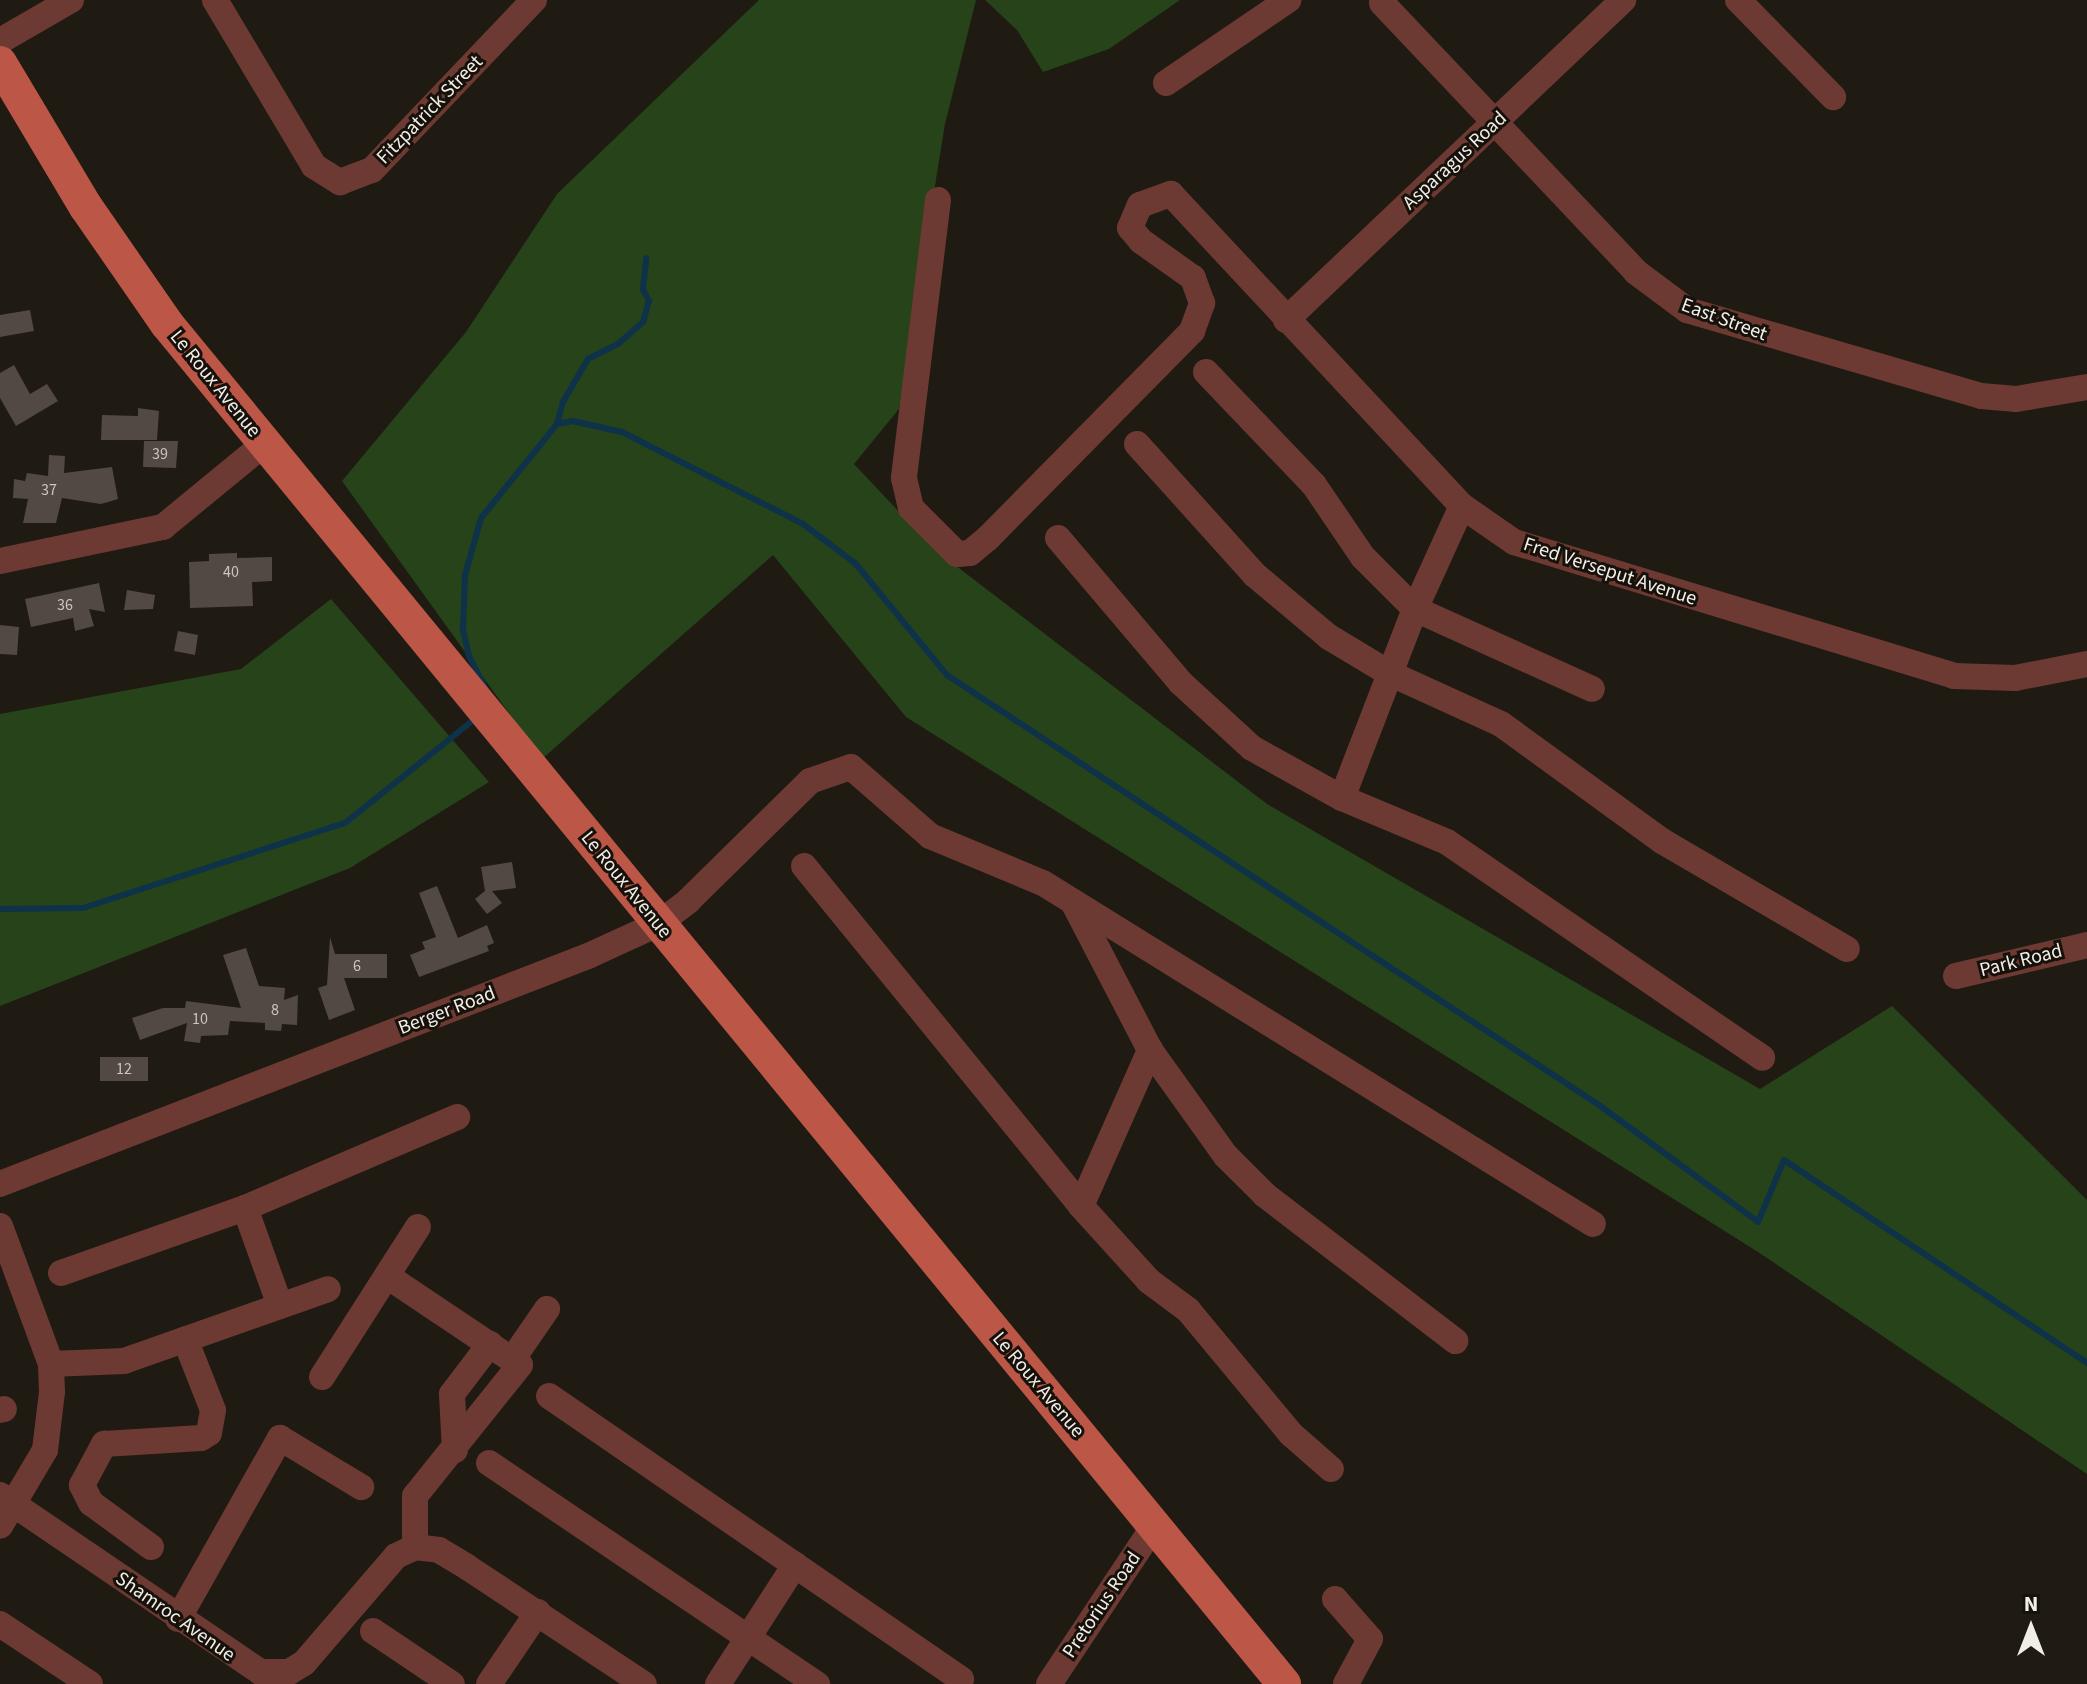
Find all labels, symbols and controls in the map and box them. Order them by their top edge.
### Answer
street label: Fitzpatrick Street [372,50,488,170]
street label: Asparagus Road [1398,107,1512,215]
street label: East Street [1678,293,1770,347]
street label: Le Roux Avenue [164,326,266,442]
house number: 39 [152,444,168,464]
house number: 37 [41,480,57,500]
street label: Fred Verseput Avenue [1520,533,1700,611]
house number: 40 [223,562,239,582]
house number: 36 [57,595,73,615]
street label: Le Roux Avenue [575,827,677,943]
street label: Park Road [1977,939,2065,983]
house number: 6 [353,956,361,976]
street label: Berger Road [395,982,499,1040]
house number: 8 [271,1000,279,1020]
house number: 10 [192,1009,208,1029]
house number: 12 [116,1059,132,1079]
street label: Le Roux Avenue [987,1327,1089,1443]
street label: Pretorius Road [1058,1547,1146,1663]
street label: Shamroc Avenue [111,1567,239,1667]
north arrow [1991,1588,2071,1668]
text: N [2024,1588,2038,1620]

